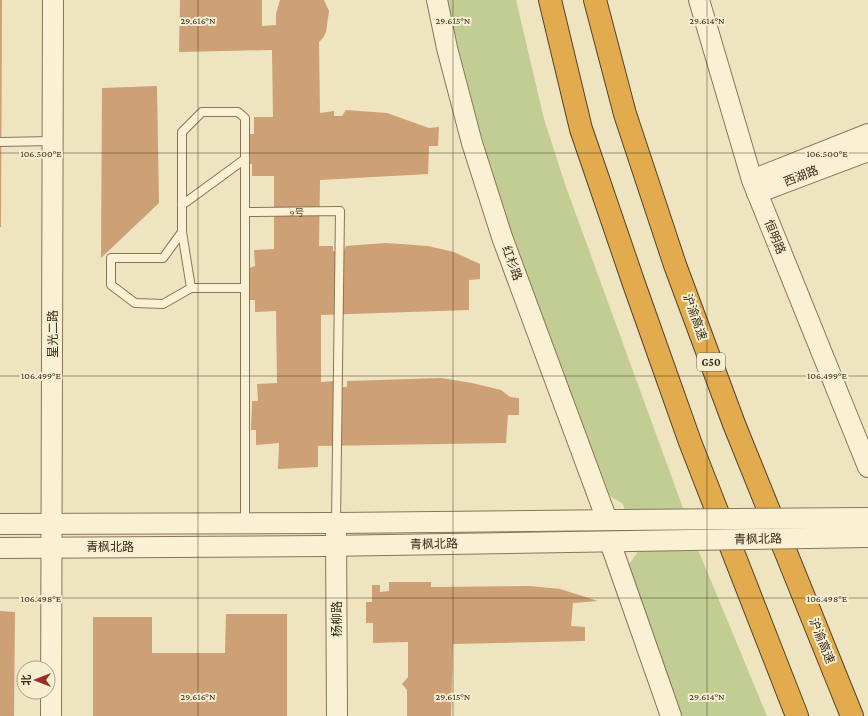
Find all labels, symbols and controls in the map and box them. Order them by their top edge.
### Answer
text: 29.616°N [181,15,216,26]
text: 29.615°N [436,15,471,26]
text: 29.614°N [689,15,725,26]
text: 106.500°E [20,148,62,159]
text: 106.500°E [806,148,848,159]
street label: 西湖路 [782,163,820,189]
house number: 9号 [289,207,305,218]
street label: 恒明路 [762,218,788,256]
street label: 红杉路 [499,244,525,282]
street label: 沪渝高速 [680,292,710,342]
street label: 星光二路 [46,310,60,358]
road number: G50 [697,353,725,371]
text: 106.499°E [21,370,62,381]
text: 106.499°E [807,370,848,381]
street label: 青枫北路 [734,532,782,546]
street label: 青枫北路 [410,537,458,551]
street label: 青枫北路 [86,540,134,554]
text: 106.498°E [21,593,62,604]
text: 106.498°E [807,593,848,604]
street label: 杨柳路 [330,601,344,637]
street label: 沪渝高速 [807,616,837,666]
north arrow [16,660,56,700]
text: 北 [20,675,32,686]
text: 29.616°N [181,691,216,702]
text: 29.615°N [436,691,471,702]
text: 29.614°N [689,691,725,702]

